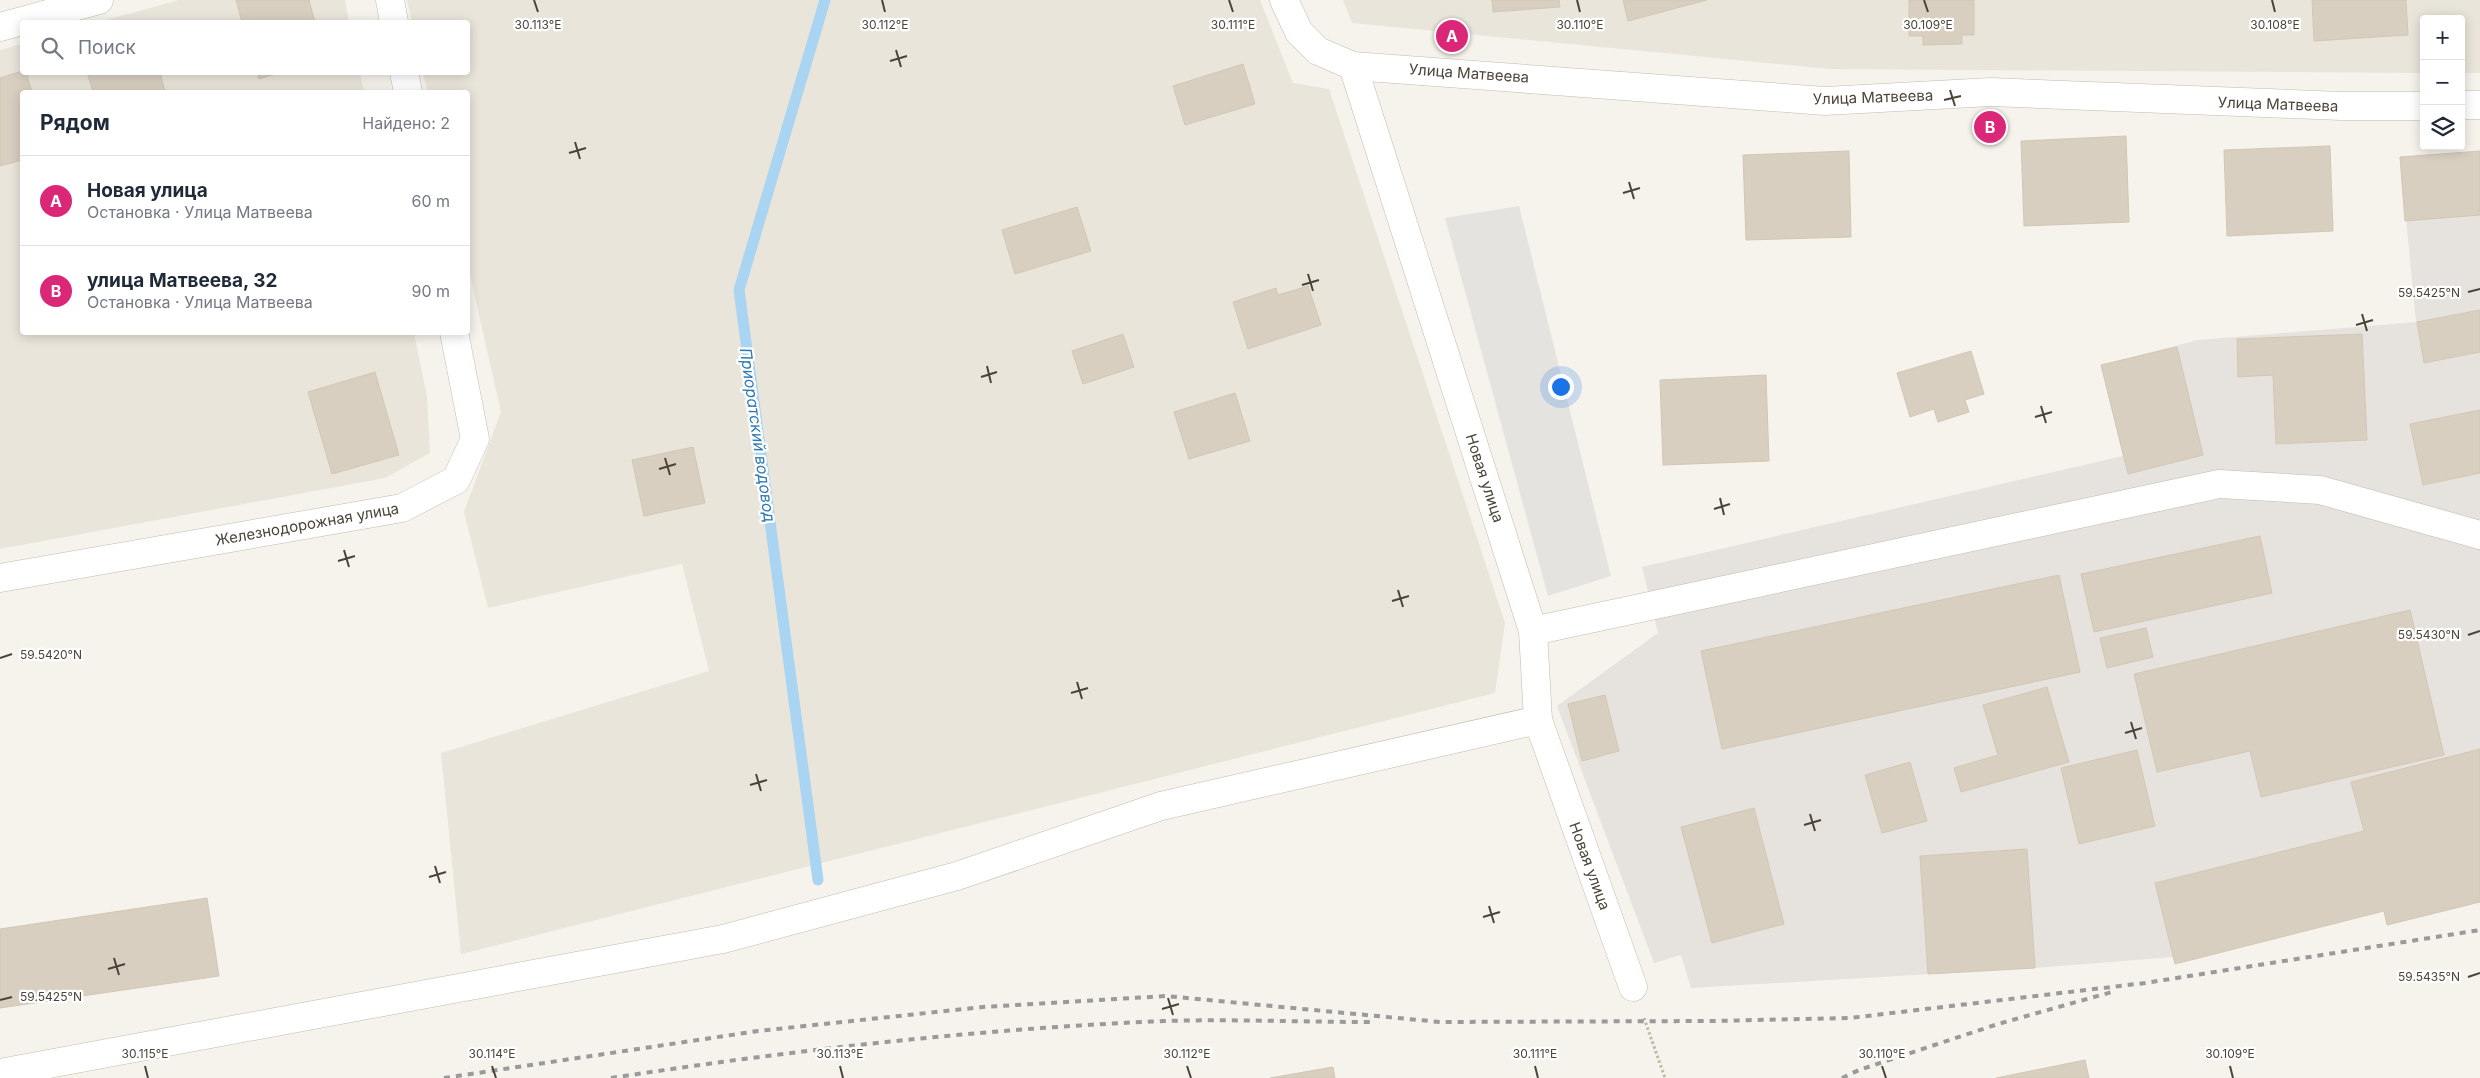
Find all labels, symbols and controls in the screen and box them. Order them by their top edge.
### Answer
map controls [2420,15,2465,150]
button: + [2420,15,2465,60]
text: 30.113°E [515,17,561,32]
text: 30.112°E [862,17,908,32]
text: 30.111°E [1211,17,1255,32]
pin: A [1436,17,1468,55]
text: 30.110°E [1556,17,1604,32]
text: 30.109°E [1903,17,1953,32]
text: 30.108°E [2250,17,2300,32]
search box [20,20,470,75]
icon: search [38,34,66,62]
text: Поиск [78,36,136,59]
street label: Улица Матвеева [1408,59,1530,87]
button: − [2420,60,2465,105]
street label: Улица Матвеева [1812,85,1934,109]
street label: Улица Матвеева [2217,92,2339,116]
button: layers [2420,105,2465,150]
pin: B [1974,108,2006,146]
text: Рядом [40,110,110,135]
text: Найдено: 2 [362,113,450,133]
text: Новая улица [87,179,208,202]
text: A [50,191,62,211]
text: 60 m [411,191,450,211]
text: Остановка · Улица Матвеева [87,202,313,222]
text: улица Матвеева, 32 [87,269,278,292]
text: B [51,281,61,301]
text: 90 m [411,281,450,301]
text: 59.5425°N [2398,285,2460,300]
text: Остановка · Улица Матвеева [87,292,313,312]
water label: Приоратский водовод [736,346,780,524]
your location [1548,374,1574,400]
street label: Новая улица [1462,431,1508,525]
street label: Железнодорожная улица [214,498,400,550]
text: 59.5430°N [2398,627,2460,642]
text: 59.5420°N [20,647,82,662]
street label: Новая улица [1565,819,1615,913]
text: 59.5435°N [2398,969,2460,984]
text: 59.5425°N [20,989,82,1004]
text: 30.115°E [122,1046,168,1061]
text: 30.114°E [468,1046,516,1061]
text: 30.113°E [817,1046,863,1061]
text: 30.112°E [1164,1046,1210,1061]
text: 30.111°E [1513,1046,1557,1061]
text: 30.110°E [1858,1046,1906,1061]
text: 30.109°E [2205,1046,2255,1061]

